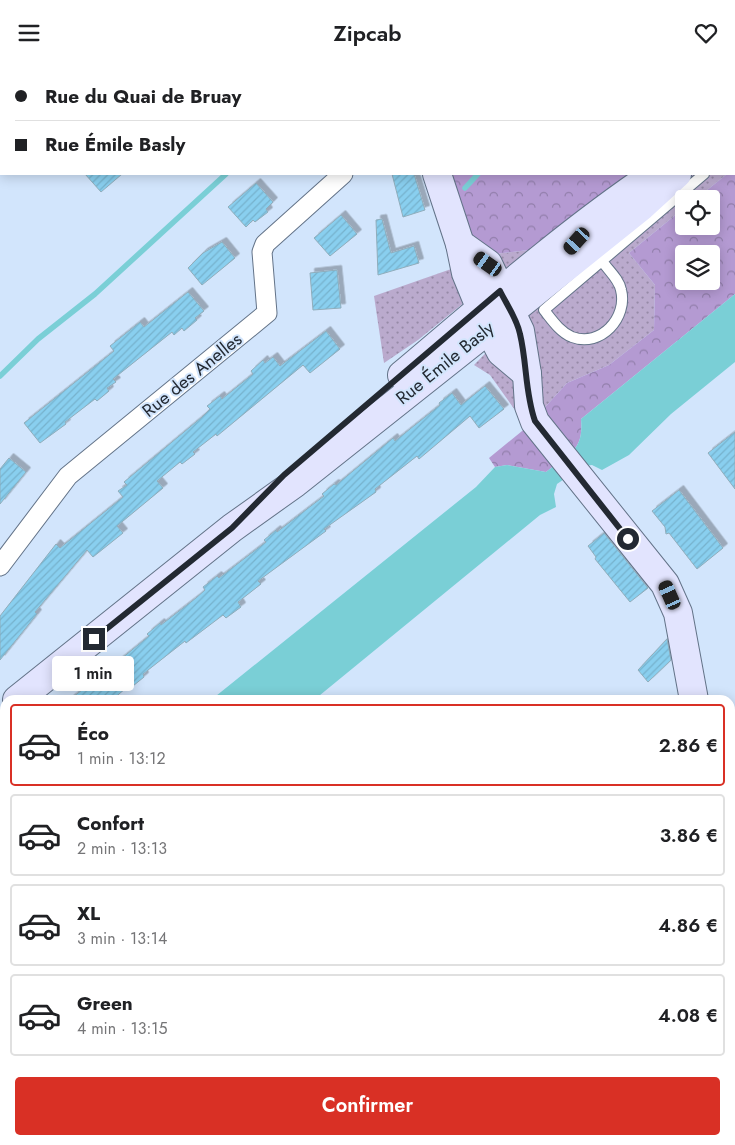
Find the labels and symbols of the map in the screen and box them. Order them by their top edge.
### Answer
car [561,225,592,257]
car [471,249,504,279]
street label: Rue Émile Basly [390,315,500,411]
street label: Rue des Anelles [136,327,248,423]
route start [617,528,639,550]
car [657,578,682,612]
route end [83,628,105,650]
callout: 1 min [53,657,135,691]

